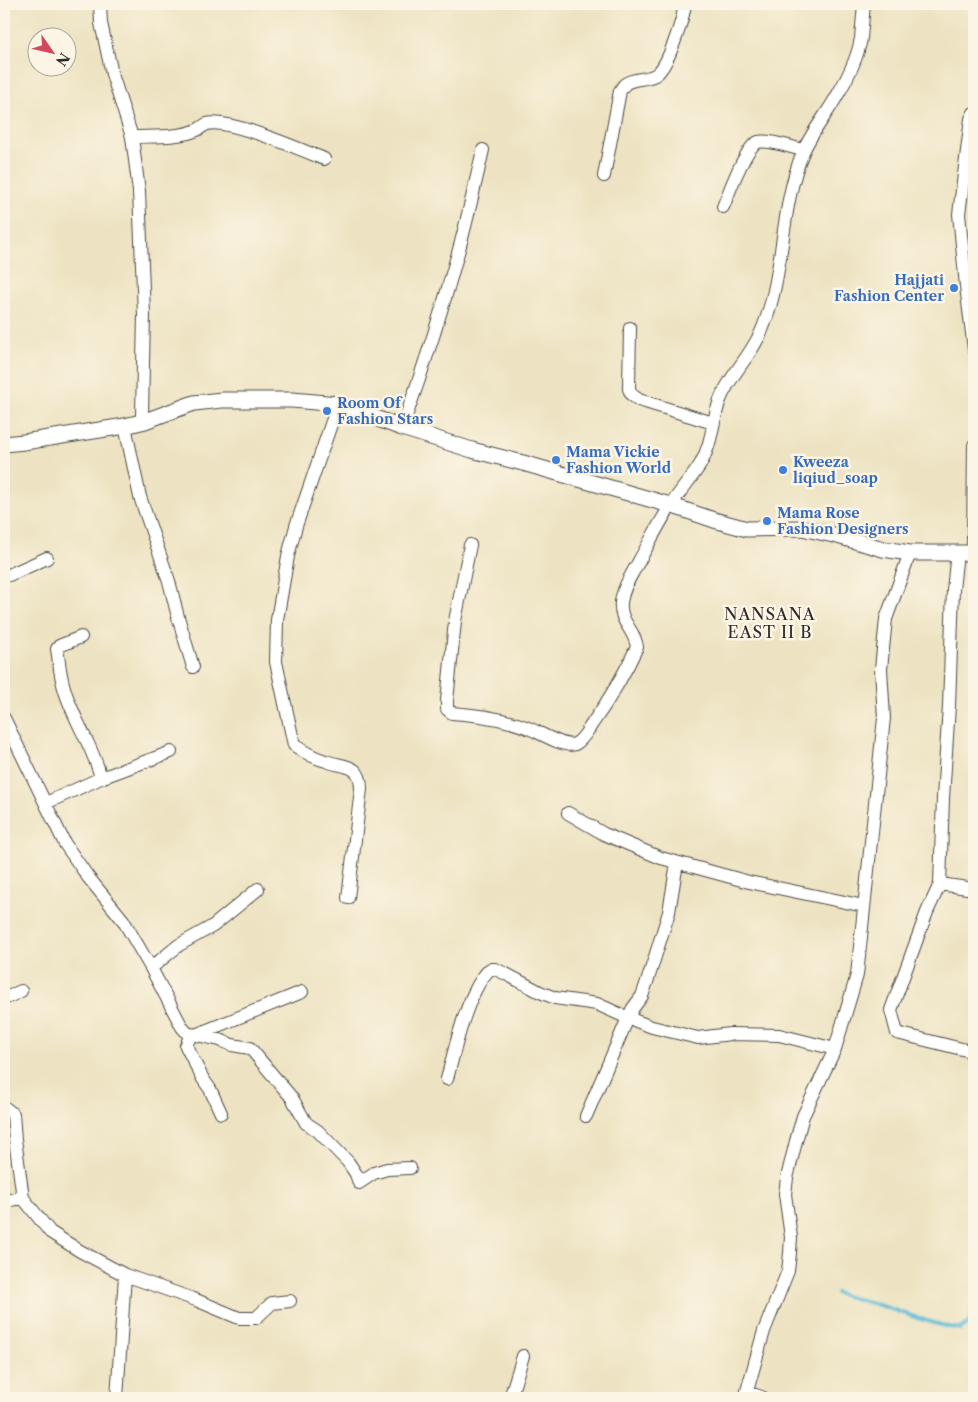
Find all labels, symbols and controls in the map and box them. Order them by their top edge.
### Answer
north arrow [28,28,78,78]
text: N [52,49,74,69]
place label: Hajjati Fashion Center [834,271,944,305]
marker: Hajjati Fashion Center [948,282,960,294]
place label: Room Of Fashion Stars [337,394,433,428]
marker: Room Of Fashion Stars [321,405,333,417]
place label: Mama Vickie Fashion World [566,443,672,477]
place label: Kweeza liqiud_soap [793,453,878,487]
marker: Mama Vickie Fashion World [550,454,562,466]
marker: Kweeza liqiud_soap [777,464,789,476]
place label: Mama Rose Fashion Designers [777,504,909,538]
marker: Mama Rose Fashion Designers [761,515,773,527]
district label: NANSANA EAST II B [724,604,816,642]

